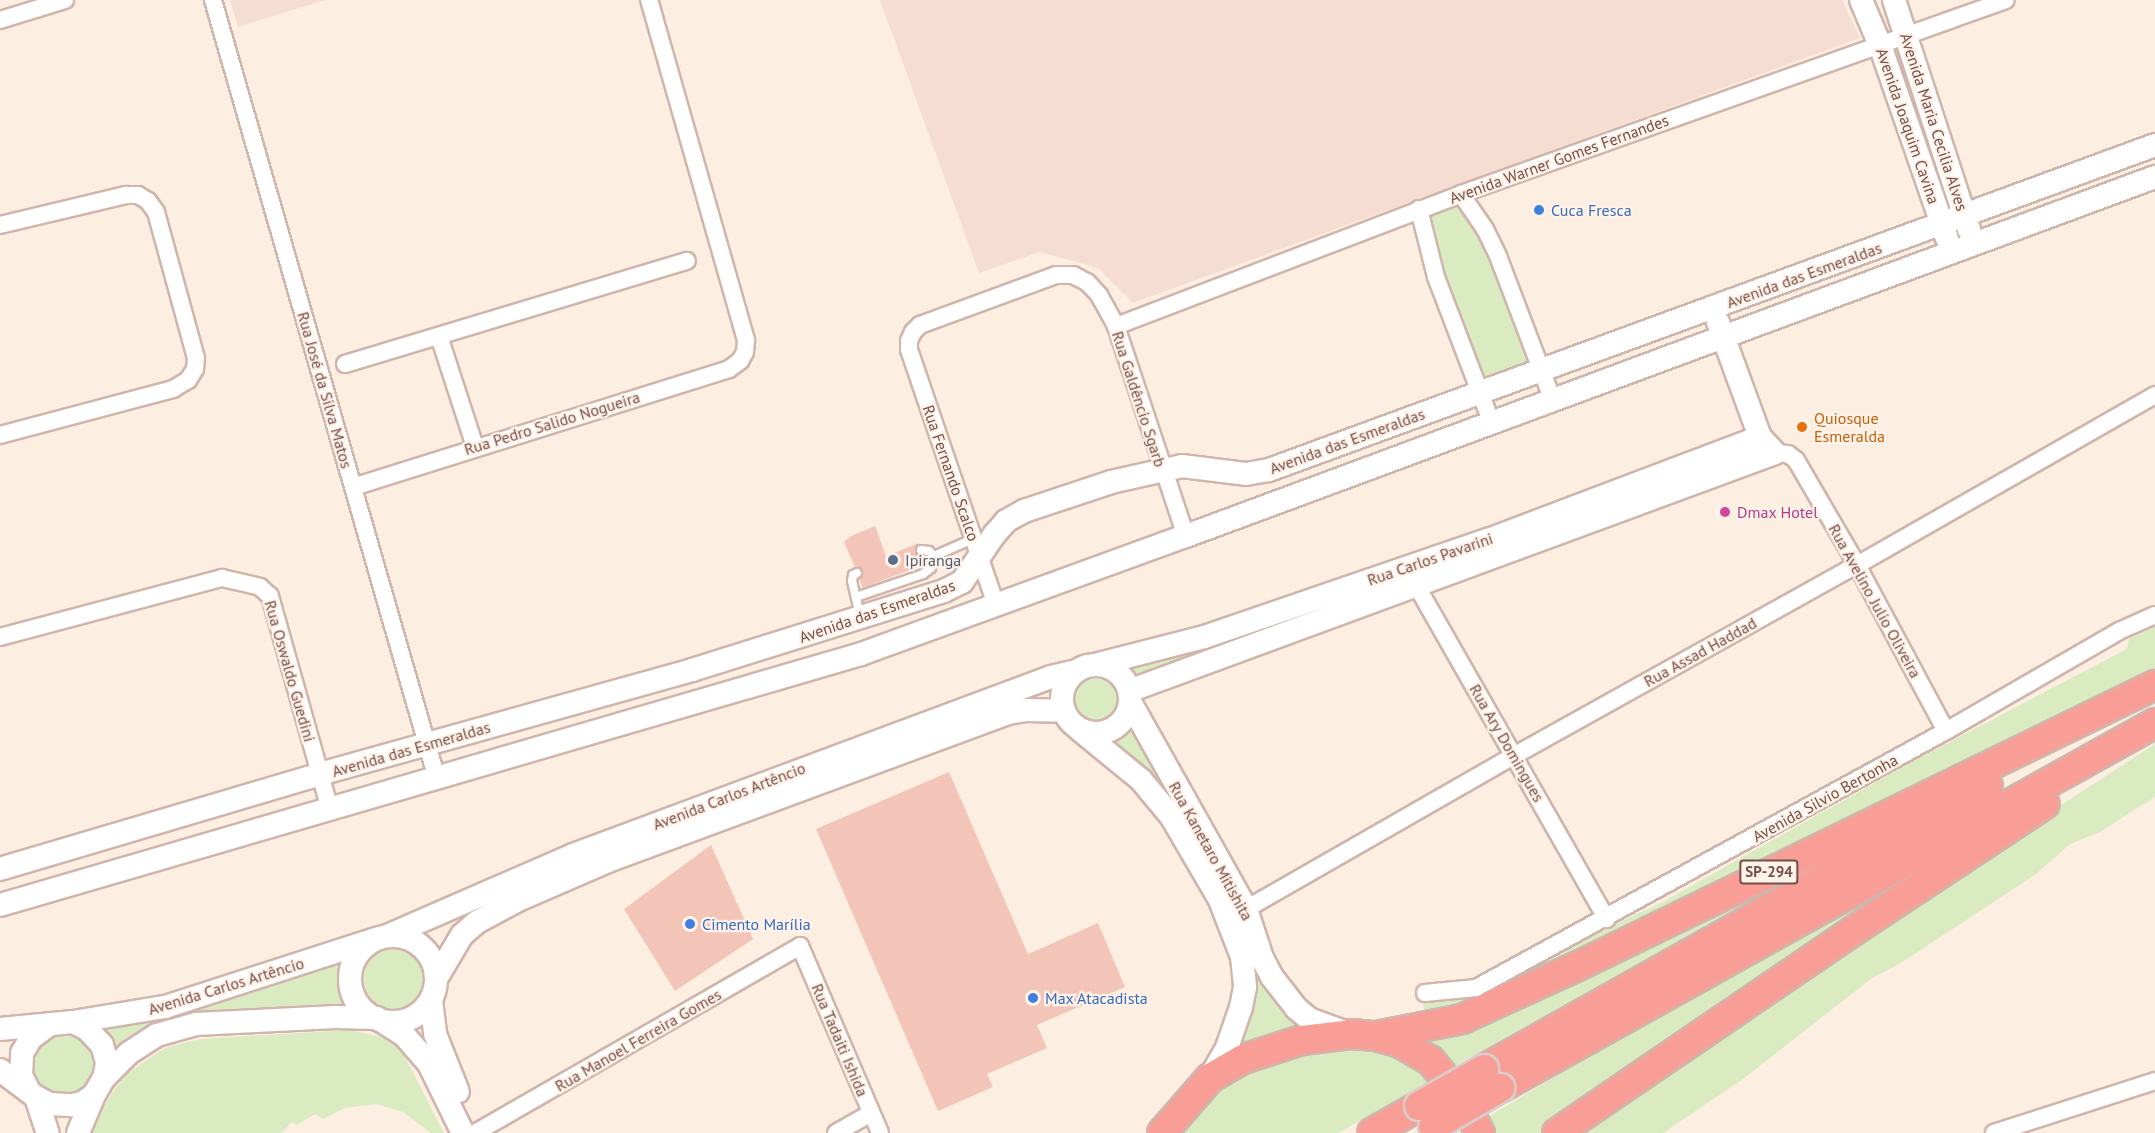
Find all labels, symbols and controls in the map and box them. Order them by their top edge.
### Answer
street label: Avenida Maria Cecilia Alves [1896,30,1972,214]
street label: Avenida Joaquim Cavina [1872,45,1944,207]
street label: Avenida Warner Gomes Fernandes [1447,110,1671,208]
place label: Cuca Fresca [1551,200,1632,220]
marker: Cuca Fresca [1532,203,1546,217]
street label: Avenida das Esmeraldas [1724,238,1884,312]
street label: Rua José da Silva Matos [293,310,357,470]
street label: Rua Galdêncio Sgarb [1108,329,1170,469]
street label: Rua Pedro Salido Nogueira [462,387,642,459]
street label: Rua Fernando Scalco [919,402,983,544]
street label: Avenida das Esmeraldas [1267,404,1427,478]
place label: Quiosque Esmeralda [1814,408,1885,446]
marker: Quiosque Esmeralda [1795,420,1809,434]
place label: Dmax Hotel [1737,502,1818,522]
marker: Dmax Hotel [1718,505,1732,519]
street label: Rua Avelino Julio Oliveira [1825,520,1925,682]
street label: Rua Carlos Pavarini [1365,529,1495,589]
place label: Ipiranga [905,550,961,570]
marker: Ipiranga [886,553,900,567]
street label: Avenida das Esmeraldas [797,575,957,647]
street label: Rua Oswaldo Guedini [261,598,319,744]
street label: Rua Assad Haddad [1640,613,1760,691]
street label: Rua Ary Domingues [1465,680,1549,806]
street label: Avenida das Esmeraldas [330,717,492,781]
street label: Avenida Silvio Bertonha [1749,750,1901,846]
street label: Avenida Carlos Artêncio [650,758,808,834]
street label: Rua Kanetaro Mitishita [1165,778,1257,924]
road number: SP-294 [1739,860,1799,884]
place label: Cimento Marília [702,914,811,934]
marker: Cimento Marília [683,917,697,931]
street label: Avenida Carlos Artêncio [146,953,306,1019]
street label: Rua Tadaiti Ishida [808,981,872,1099]
street label: Rua Manoel Ferreira Gomes [551,984,725,1096]
place label: Max Atacadista [1045,988,1149,1008]
marker: Max Atacadista [1026,991,1040,1005]

